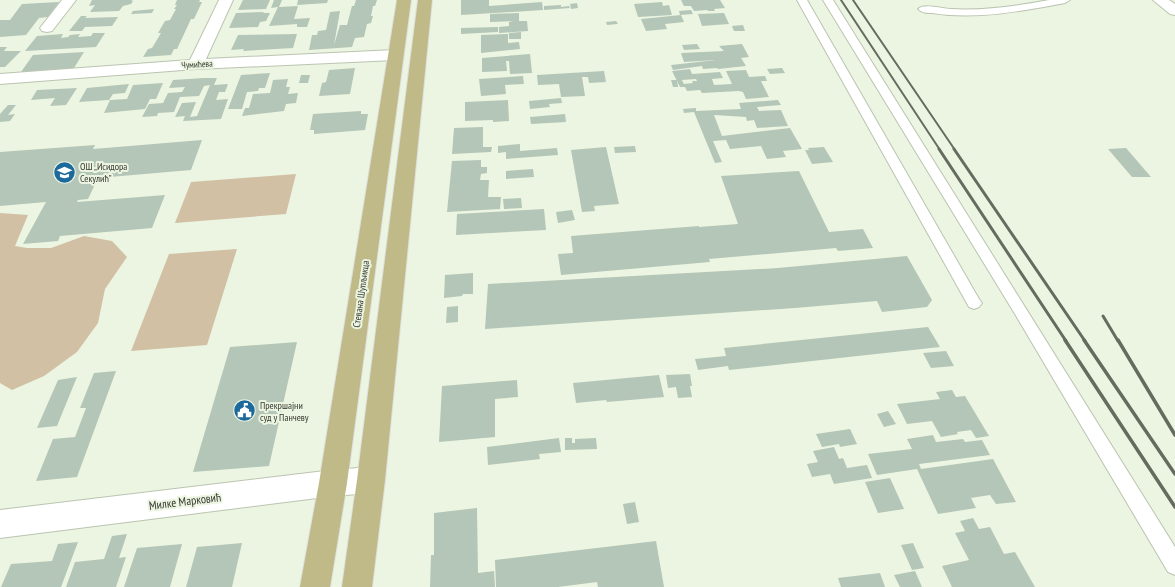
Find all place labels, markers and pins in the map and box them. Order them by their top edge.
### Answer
school or university icon: ОШ „Исидора Секулић” [51,159,77,185]
place label: ОШ „Исидора Секулић” [80,160,127,185]
public building icon: Прекршајни суд у Панчеву [232,398,258,424]
place label: Прекршајни суд у Панчеву [260,399,309,424]

